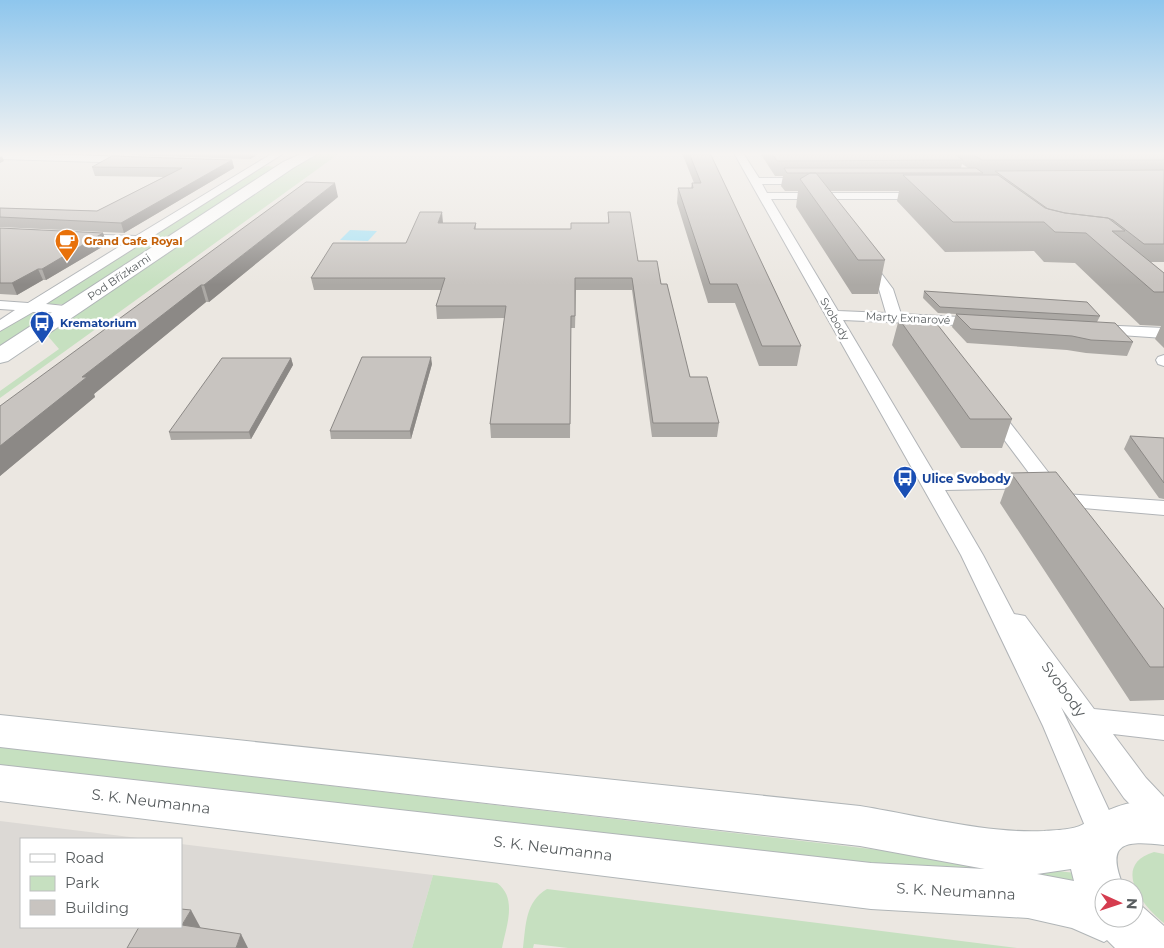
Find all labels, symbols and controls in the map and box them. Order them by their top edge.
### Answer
cafe icon: Grand Cafe Royal [54,228,80,262]
place label: Grand Cafe Royal [84,234,182,248]
street label: Pod Břízkami [85,251,154,303]
street label: Svobody [817,295,853,343]
street label: Marty Exnarové [865,309,951,327]
bus stop icon: Krematorium [29,310,55,344]
place label: Krematorium [60,316,137,330]
bus stop icon: Ulice Svobody [892,465,918,499]
place label: Ulice Svobody [922,471,1011,486]
street label: Svobody [1037,657,1091,721]
street label: S. K. Neumanna [90,784,212,818]
street label: S. K. Neumanna [492,831,614,865]
legend [20,838,182,928]
text: Road [65,848,104,867]
text: Park [65,873,99,892]
street label: S. K. Neumanna [896,878,1016,904]
north arrow [1094,878,1144,928]
text: Building [65,898,129,917]
text: N [1123,898,1141,910]

